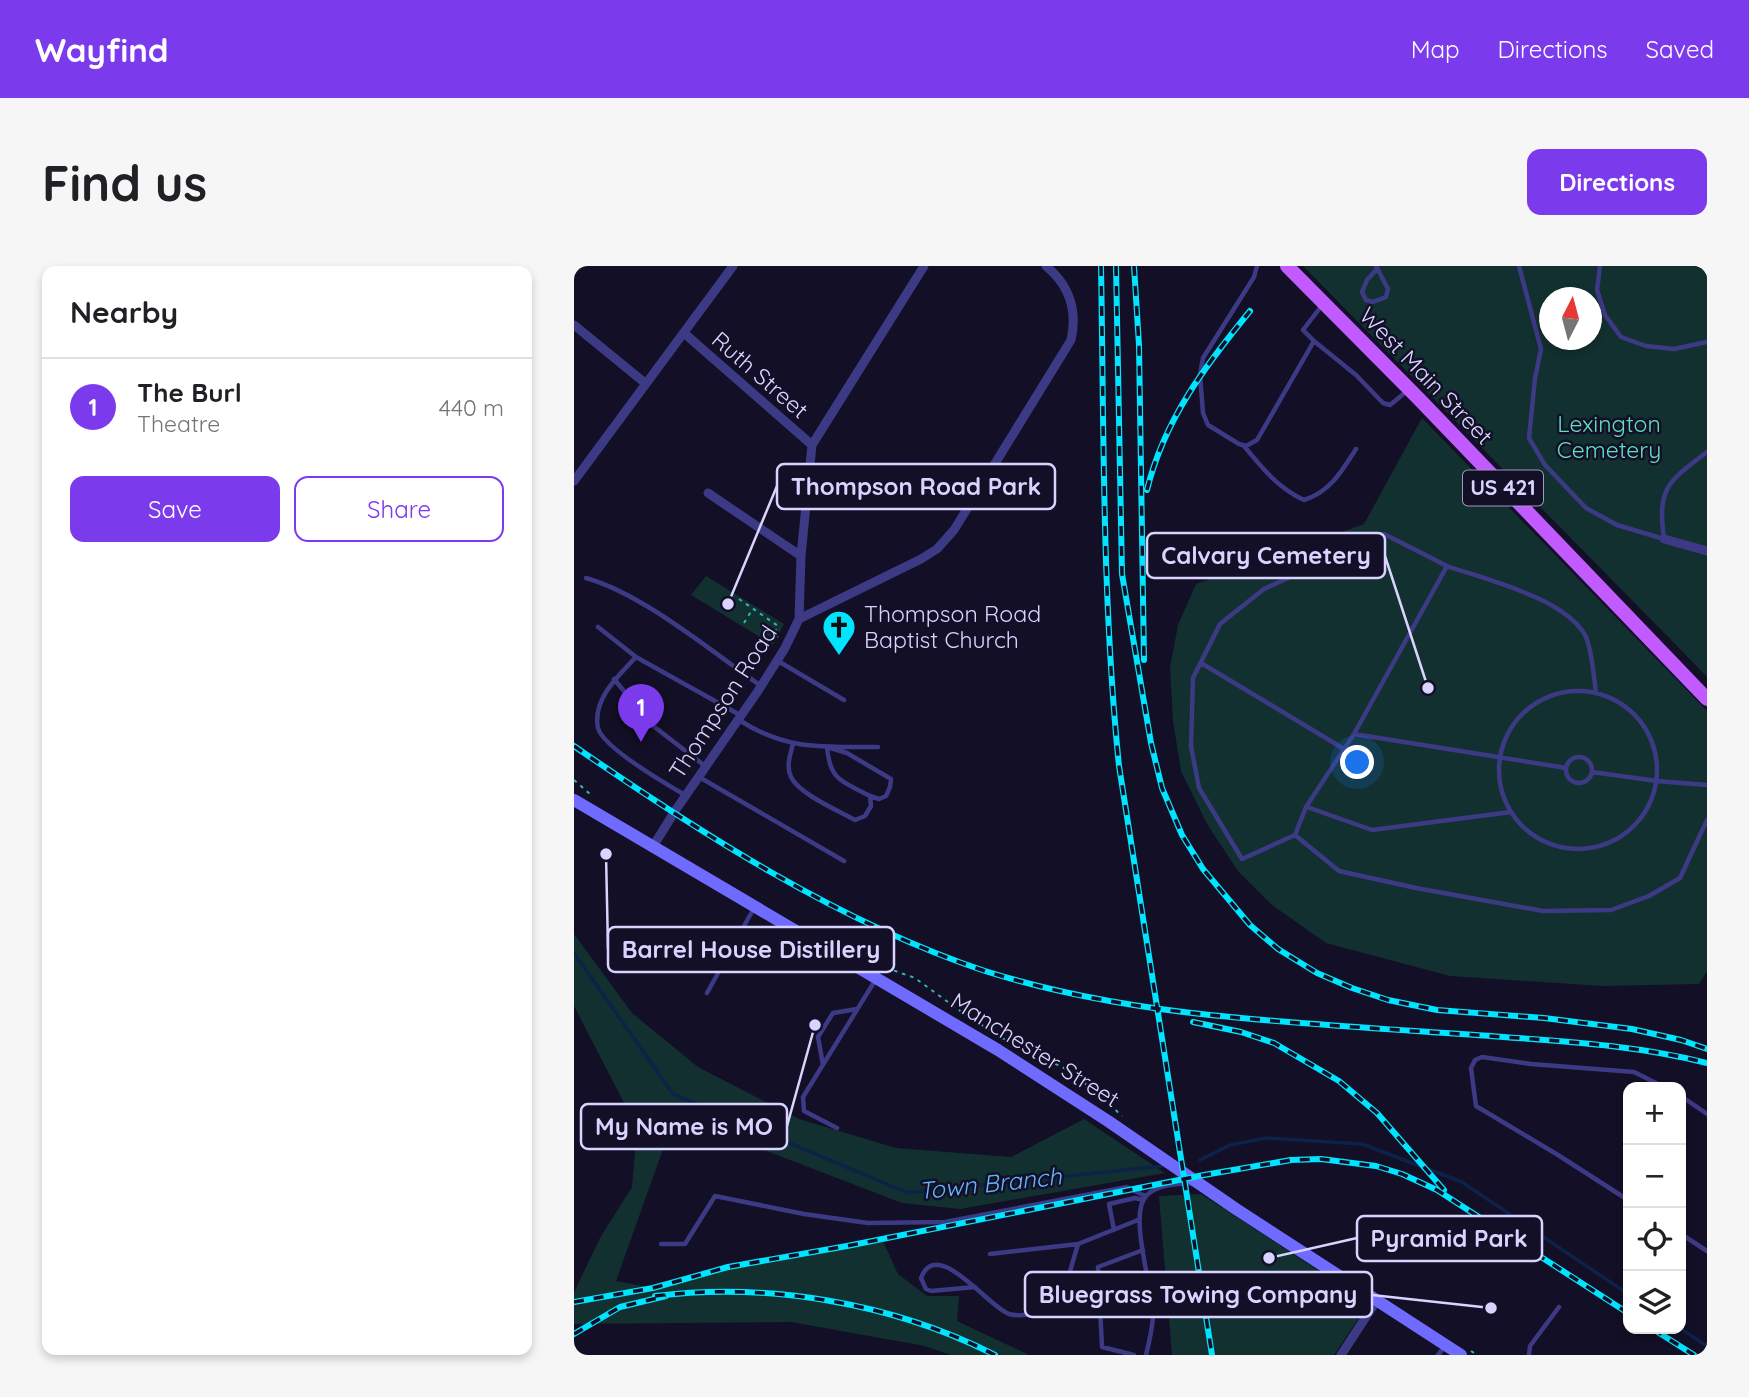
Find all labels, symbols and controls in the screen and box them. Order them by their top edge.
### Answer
text: Wayfind [35,29,169,70]
text: Map [1411,34,1460,64]
text: Directions [1498,34,1608,64]
text: Saved [1646,34,1714,64]
button: Directions [1527,149,1707,215]
text: Find us [42,152,207,213]
north arrow [1539,287,1602,350]
text: Nearby [70,293,178,331]
street label: West Main Street [1353,301,1499,451]
street label: Ruth Street [706,325,815,424]
text: The Burl [137,376,242,409]
text: 1 [89,393,97,422]
text: 440 m [439,393,504,422]
text: Theatre [137,409,220,438]
park label: Lexington Cemetery [1557,409,1661,464]
callout: Thompson Road Park [777,464,1055,509]
road number: US 421 [1463,470,1543,506]
text: Thompson Road Park [791,471,1041,501]
button: Save [70,476,280,542]
button: Share [294,476,504,542]
callout: Calvary Cemetery [1147,533,1385,578]
text: Calvary Cemetery [1161,540,1371,570]
place label: Thompson Road Baptist Church [864,599,1041,654]
church icon: Thompson Road Baptist Church [820,608,858,657]
street label: Thompson Road [662,620,783,784]
pin: 1 [618,684,664,742]
your location [1340,745,1374,779]
callout: Barrel House Distillery [608,927,894,972]
text: Barrel House Distillery [622,934,880,964]
street label: Manchester Street [945,986,1125,1113]
map controls [1623,1082,1686,1334]
button: + [1623,1082,1686,1145]
callout: My Name is MO [581,1104,787,1149]
text: My Name is MO [595,1111,773,1141]
button: − [1623,1145,1686,1208]
water label: Town Branch [917,1161,1063,1205]
button: locate [1623,1208,1686,1271]
callout: Pyramid Park [1357,1216,1542,1261]
text: Pyramid Park [1370,1223,1528,1253]
button: layers [1623,1271,1686,1334]
callout: Bluegrass Towing Company [1025,1272,1372,1317]
text: Bluegrass Towing Company [1039,1279,1357,1309]

